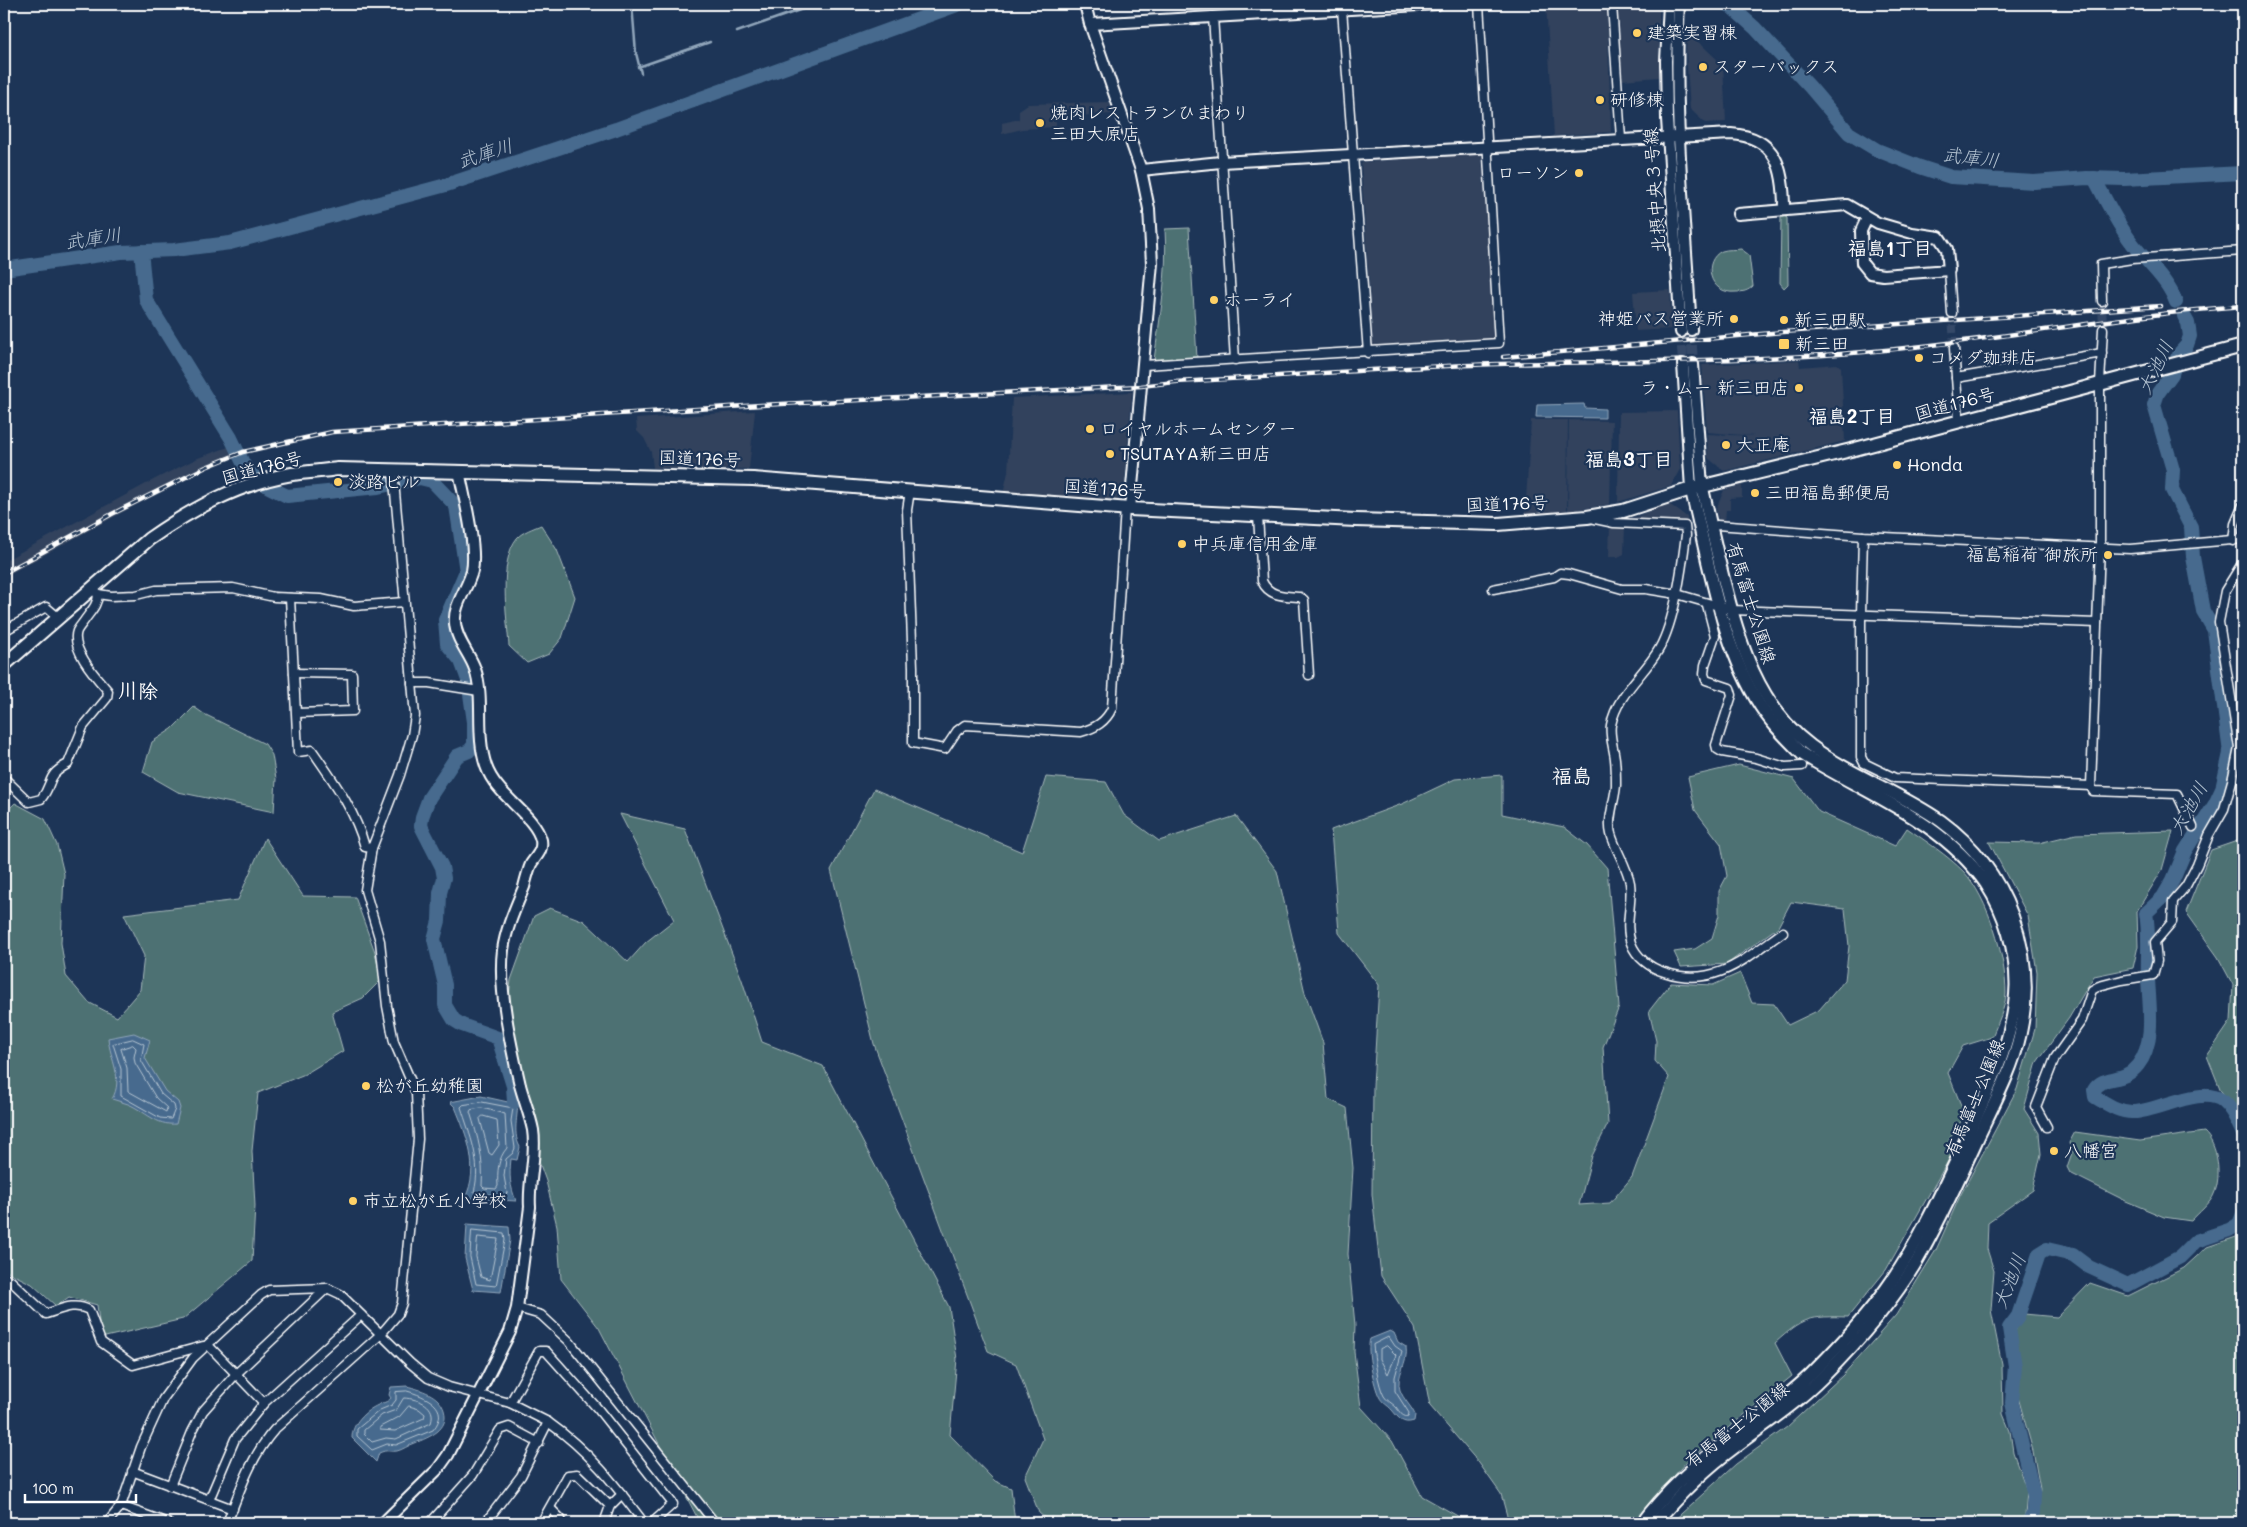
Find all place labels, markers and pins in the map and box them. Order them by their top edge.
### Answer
place label: 建築実習棟 [1647,20,1737,44]
marker: 建築実習棟 [1631,27,1643,39]
place label: スターバックス [1713,54,1839,78]
marker: スターバックス [1697,61,1709,73]
place label: 研修棟 [1610,87,1664,111]
marker: 研修棟 [1594,94,1606,106]
place label: 焼肉レストランひまわり 三田大原店 [1050,100,1249,145]
marker: 焼肉レストランひまわり 三田大原店 [1034,117,1046,129]
place label: ローソン [1497,160,1569,184]
marker: ローソン [1573,167,1585,179]
place label: ホーライ [1224,287,1295,311]
marker: ホーライ [1208,294,1220,306]
place label: 神姫バス営業所 [1598,306,1724,330]
place label: 新三田駅 [1794,307,1866,331]
marker: 神姫バス営業所 [1728,313,1740,325]
marker: 新三田駅 [1778,314,1790,326]
place label: 新三田 [1795,331,1849,355]
marker: 新三田 [1777,337,1791,351]
place label: コメダ珈琲店 [1929,345,2037,369]
marker: コメダ珈琲店 [1913,352,1925,364]
place label: ラ・ムー 新三田店 [1640,375,1789,399]
marker: ラ・ムー 新三田店 [1793,382,1805,394]
place label: ロイヤルホームセンター [1100,416,1296,440]
marker: ロイヤルホームセンター [1084,423,1096,435]
place label: 大正庵 [1736,432,1790,456]
marker: 大正庵 [1720,439,1732,451]
place label: TSUTAYA新三田店 [1120,441,1271,465]
marker: TSUTAYA新三田店 [1104,448,1116,460]
place label: Honda [1907,452,1963,476]
marker: Honda [1891,459,1903,471]
place label: 淡路ビル [348,469,420,493]
marker: 淡路ビル [332,476,344,488]
place label: 三田福島郵便局 [1765,480,1891,504]
marker: 三田福島郵便局 [1749,487,1761,499]
place label: 中兵庫信用金庫 [1192,531,1318,555]
marker: 中兵庫信用金庫 [1176,538,1188,550]
place label: 福島稲荷 御旅所 [1966,542,2098,566]
marker: 福島稲荷 御旅所 [2102,549,2114,561]
place label: 松が丘幼稚園 [376,1073,484,1097]
marker: 松が丘幼稚園 [360,1080,372,1092]
place label: 八幡宮 [2064,1138,2118,1162]
marker: 八幡宮 [2048,1145,2060,1157]
place label: 市立松が丘小学校 [363,1188,507,1212]
marker: 市立松が丘小学校 [347,1195,359,1207]

